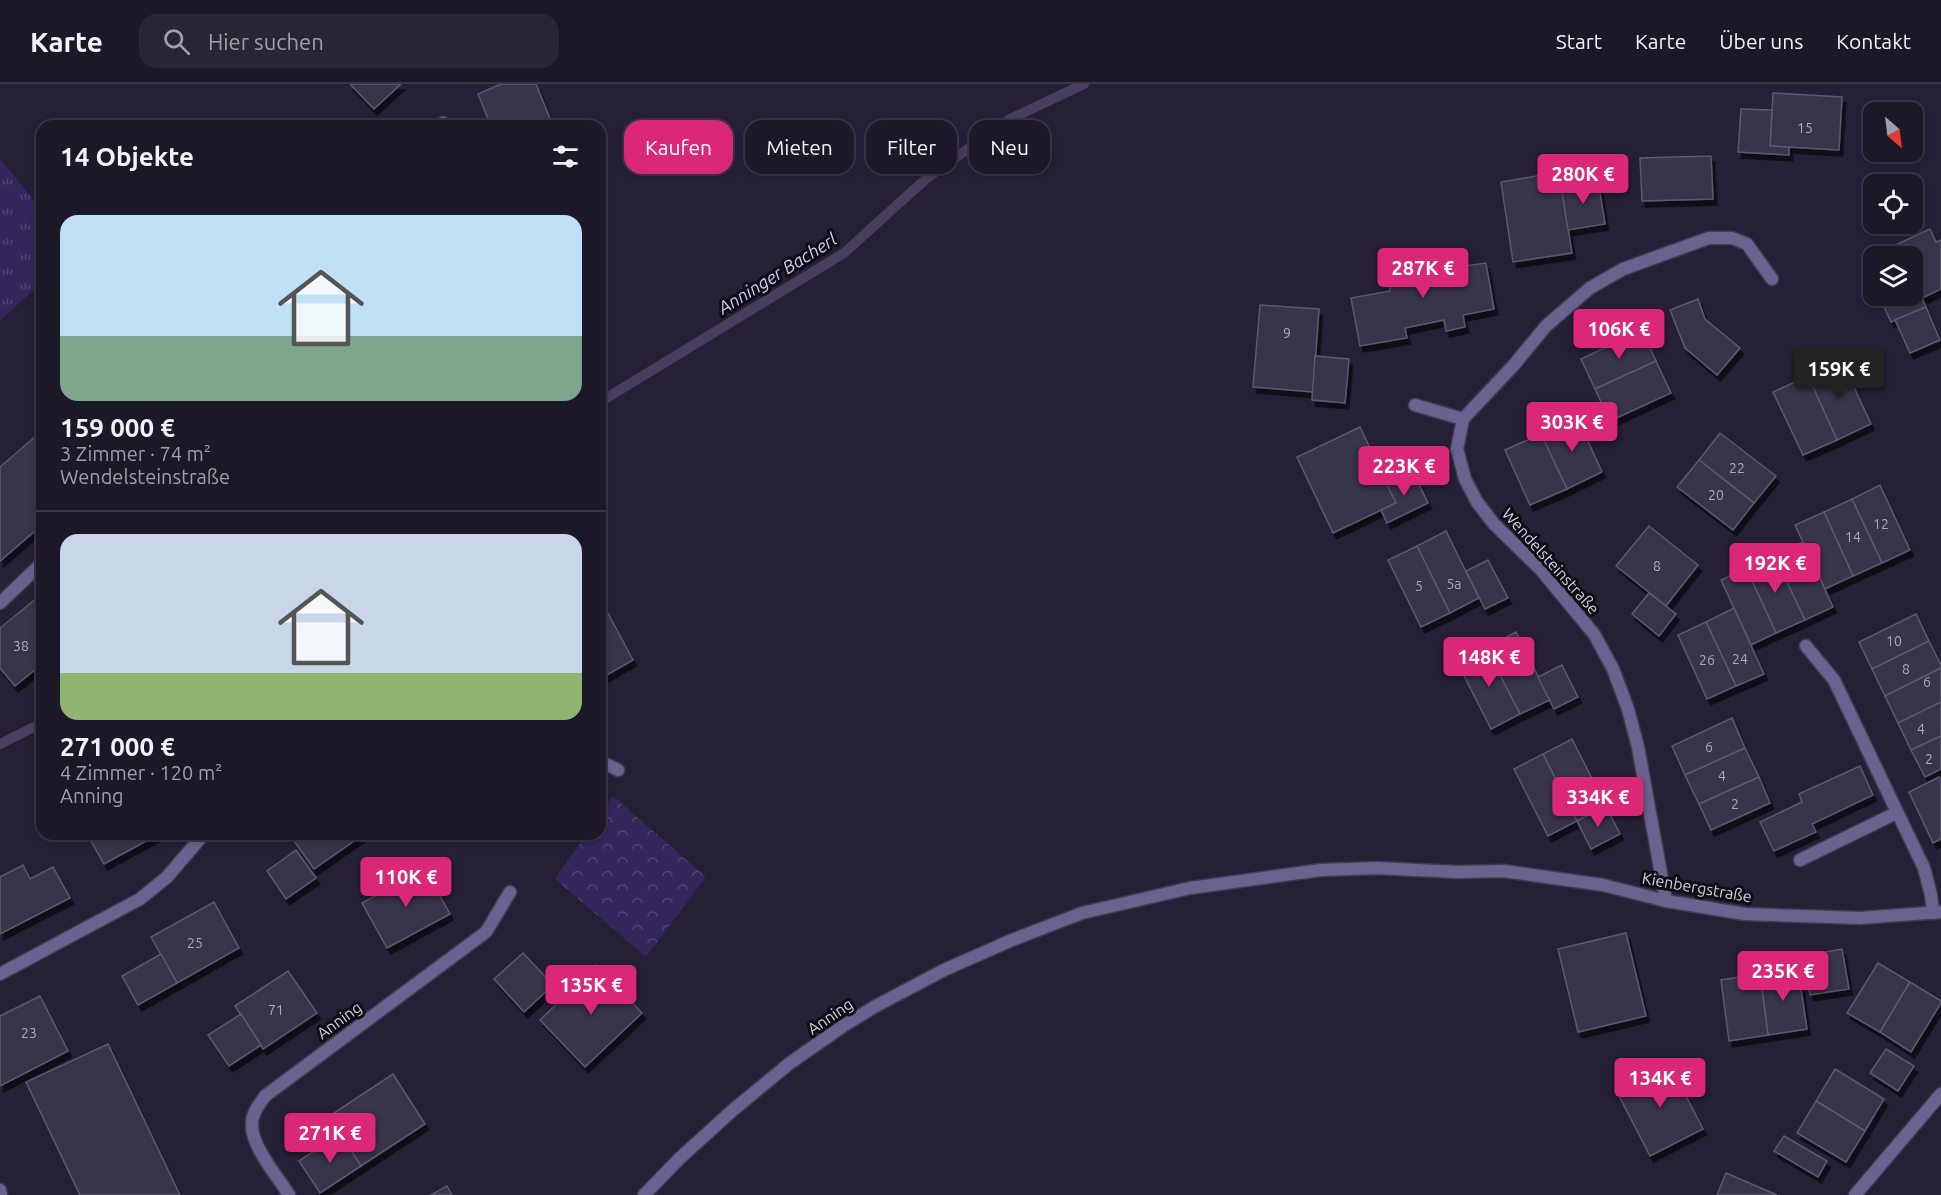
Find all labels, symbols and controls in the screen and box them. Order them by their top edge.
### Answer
search box [139,14,559,68]
icon: search [160,25,193,58]
text: Karte [30,26,103,57]
text: Hier suchen [208,29,324,54]
text: Start [1556,29,1602,53]
text: Karte [1635,29,1686,53]
text: Über uns [1719,29,1803,53]
text: Kontakt [1836,29,1911,53]
north arrow [1863,102,1923,162]
map controls [1863,102,1923,306]
chip: Kaufen [624,120,733,174]
chip: Mieten [745,120,854,174]
chip: Filter [866,120,957,174]
chip: Neu [969,120,1050,174]
house number: 15 [1797,120,1813,136]
icon: filters [549,140,582,173]
text: 14 Objekte [60,142,194,171]
pin: 280K € [1534,154,1632,205]
text: 280K € [1551,162,1615,185]
button: locate [1863,174,1923,234]
water label: Anninger Bacherl [713,228,840,318]
button: layers [1863,246,1923,306]
pin: 287K € [1374,248,1472,299]
icon: home [267,254,375,362]
text: 287K € [1391,256,1455,279]
pin: 106K € [1570,309,1668,360]
text: 106K € [1587,317,1651,340]
house number: 9 [1283,325,1291,341]
pin: 159K € [1790,349,1888,400]
text: 159K € [1807,357,1871,380]
pin: 303K € [1523,402,1621,453]
text: 303K € [1540,410,1604,433]
text: 159 000 € [60,413,175,442]
text: 3 Zimmer · 74 m² [60,442,211,465]
pin: 223K € [1355,446,1453,497]
text: 223K € [1372,454,1436,477]
house number: 22 [1729,460,1745,476]
text: Wendelsteinstraße [60,465,230,488]
house number: 20 [1708,487,1724,503]
street label: Wendelsteinstraße [1499,504,1603,618]
house number: 12 [1873,516,1889,532]
house number: 14 [1845,529,1861,545]
pin: 192K € [1726,543,1824,594]
text: 192K € [1743,551,1807,574]
house number: 8 [1653,558,1661,574]
icon: home [267,573,375,681]
house number: 5a [1446,576,1462,592]
house number: 5 [1415,578,1423,594]
house number: 10 [1886,633,1902,649]
pin: 148K € [1440,637,1538,688]
house number: 38 [13,638,29,654]
text: 148K € [1457,645,1521,668]
house number: 24 [1732,651,1748,667]
house number: 26 [1699,652,1715,668]
house number: 8 [1902,661,1910,677]
house number: 6 [1923,674,1931,690]
house number: 4 [1917,721,1925,737]
text: 271 000 € [60,732,175,761]
house number: 6 [1705,739,1713,755]
house number: 2 [1925,751,1933,767]
text: 4 Zimmer · 120 m² [60,761,222,784]
house number: 4 [1718,768,1726,784]
pin: 334K € [1549,777,1647,828]
text: Anning [60,784,124,807]
text: 334K € [1566,785,1630,808]
house number: 2 [1731,796,1739,812]
pin: 110K € [357,857,455,908]
text: 110K € [374,865,438,888]
street label: Kienbergstraße [1641,868,1753,906]
house number: 25 [187,935,203,951]
pin: 235K € [1734,951,1832,1002]
text: 235K € [1751,959,1815,982]
pin: 135K € [542,965,640,1016]
text: 135K € [559,973,623,996]
street label: Anning [804,994,856,1038]
street label: Anning [313,998,365,1042]
house number: 71 [268,1002,284,1018]
house number: 23 [21,1025,37,1041]
pin: 134K € [1611,1058,1709,1109]
text: 134K € [1628,1066,1692,1089]
pin: 271K € [281,1113,379,1164]
text: 271K € [298,1121,362,1144]

